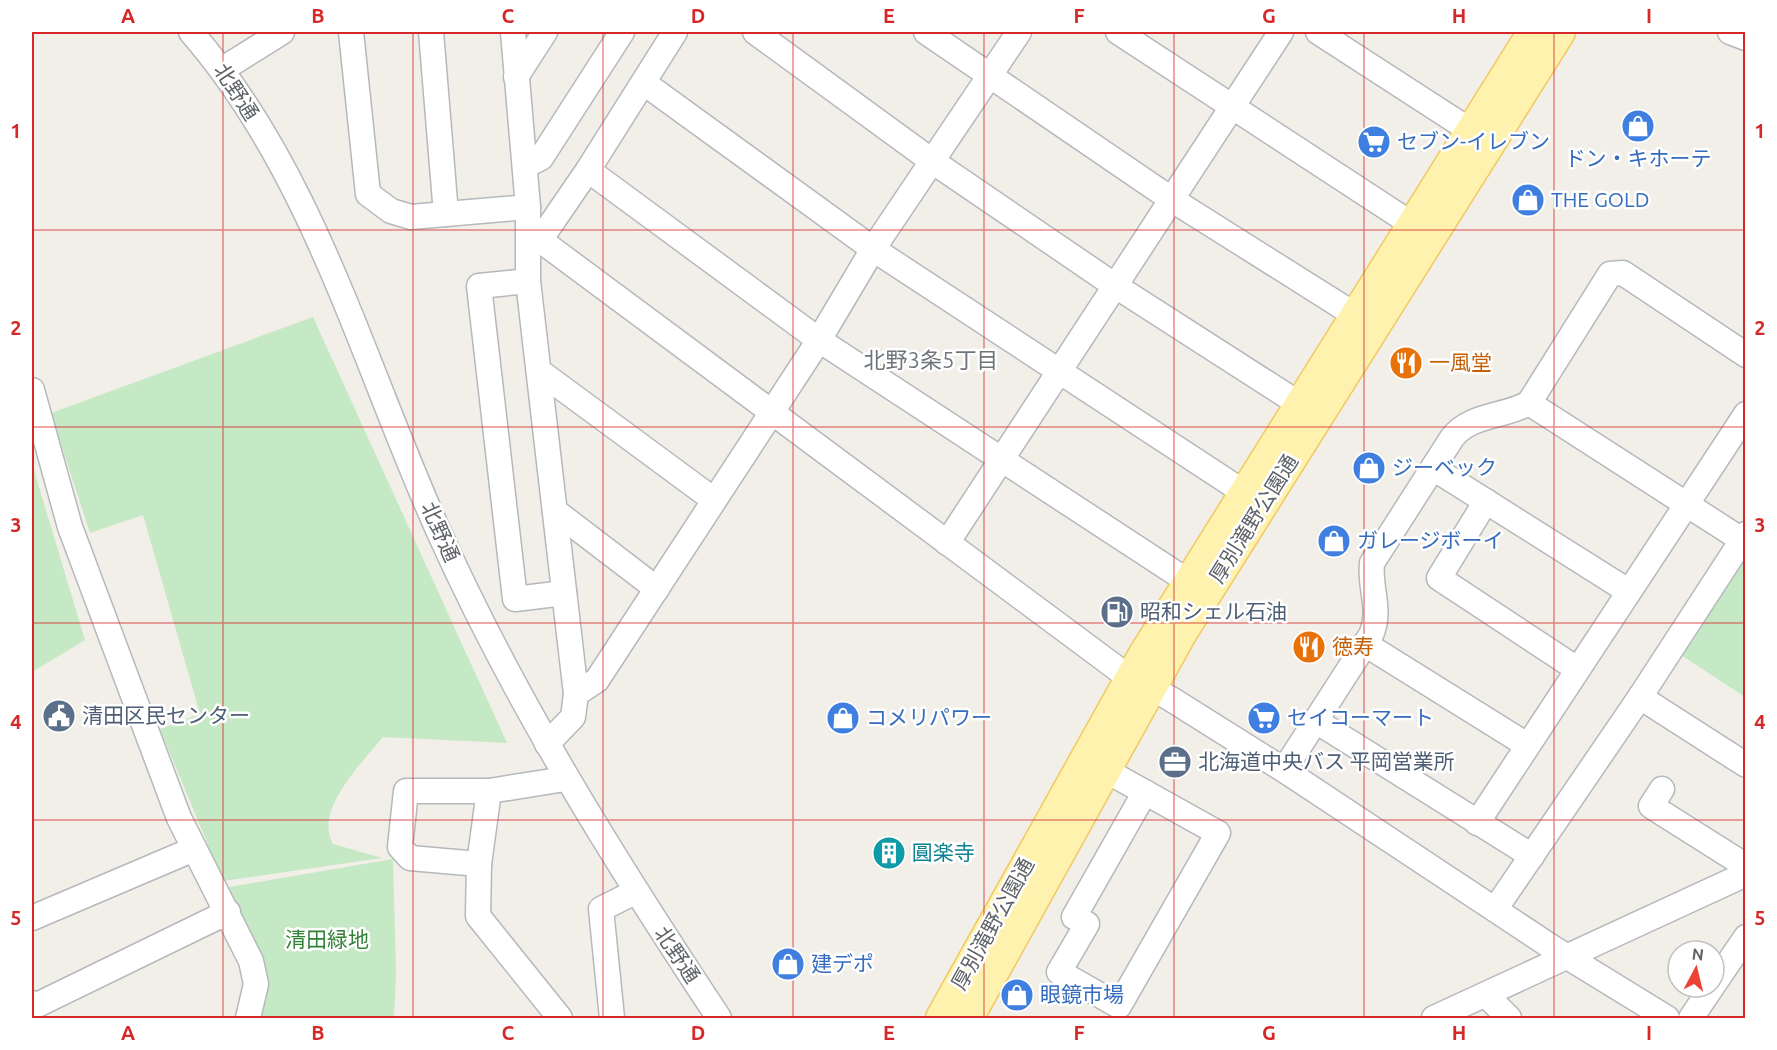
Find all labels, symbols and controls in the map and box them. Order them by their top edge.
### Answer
text: A [121,4,135,27]
text: B [311,4,325,27]
text: C [502,4,515,27]
text: D [691,4,705,27]
text: E [883,4,895,27]
text: F [1073,4,1085,27]
text: G [1262,4,1276,27]
text: H [1452,4,1466,27]
text: I [1646,4,1652,27]
street label: 北野通 [210,59,264,124]
shop icon: ドン・キホーテ [1620,108,1656,144]
text: 1 [10,119,22,142]
text: 1 [1754,119,1766,142]
supermarket icon: セブン-イレブン [1356,124,1392,160]
place label: セブン-イレブン [1397,129,1550,153]
place label: ドン・キホーテ [1565,146,1712,170]
shop icon: THE GOLD [1510,182,1546,218]
place label: THE GOLD [1551,187,1650,211]
text: 2 [10,316,22,339]
text: 2 [1754,316,1766,339]
restaurant icon: 一風堂 [1388,345,1424,381]
district label: 北野3条5丁目 [864,347,998,372]
place label: 一風堂 [1429,350,1492,374]
street label: 厚別滝野公園通 [1204,450,1302,587]
shop icon: ジーベック [1351,450,1387,486]
place label: ジーベック [1392,455,1497,479]
street label: 北野通 [417,498,465,565]
text: 3 [10,513,22,536]
text: 3 [1754,513,1766,536]
shop icon: ガレージボーイ [1316,523,1352,559]
place label: ガレージボーイ [1357,528,1504,552]
fuel station icon: 昭和シェル石油 [1099,594,1135,630]
place label: 昭和シェル石油 [1140,599,1287,623]
restaurant icon: 徳寿 [1291,629,1327,665]
place label: 徳寿 [1332,634,1374,658]
public building icon: 清田区民センター [41,698,77,734]
shop icon: コメリパワー [825,700,861,736]
supermarket icon: セイコーマート [1246,700,1282,736]
place label: 清田区民センター [82,703,250,727]
place label: コメリパワー [866,705,992,729]
place label: セイコーマート [1287,705,1434,729]
text: 4 [10,710,22,733]
text: 4 [1754,710,1766,733]
office icon: 北海道中央バス 平岡営業所 [1157,744,1193,780]
place label: 北海道中央バス 平岡営業所 [1198,749,1455,773]
building icon: 圓楽寺 [871,835,907,871]
place label: 圓楽寺 [912,840,975,864]
street label: 厚別滝野公園通 [946,853,1038,994]
text: 5 [10,906,22,929]
text: 5 [1754,906,1766,929]
street label: 北野通 [650,922,705,987]
park label: 清田緑地 [285,927,369,951]
north arrow [1666,939,1726,999]
text: N [1691,944,1705,964]
shop icon: 建デポ [770,946,806,982]
place label: 建デポ [811,951,874,975]
shop icon: 眼鏡市場 [999,977,1035,1013]
place label: 眼鏡市場 [1040,982,1124,1006]
text: A [121,1021,135,1044]
text: B [311,1021,325,1044]
text: C [502,1021,515,1044]
text: D [691,1021,705,1044]
text: E [883,1021,895,1044]
text: F [1073,1021,1085,1044]
text: G [1262,1021,1276,1044]
text: H [1452,1021,1466,1044]
text: I [1646,1021,1652,1044]

